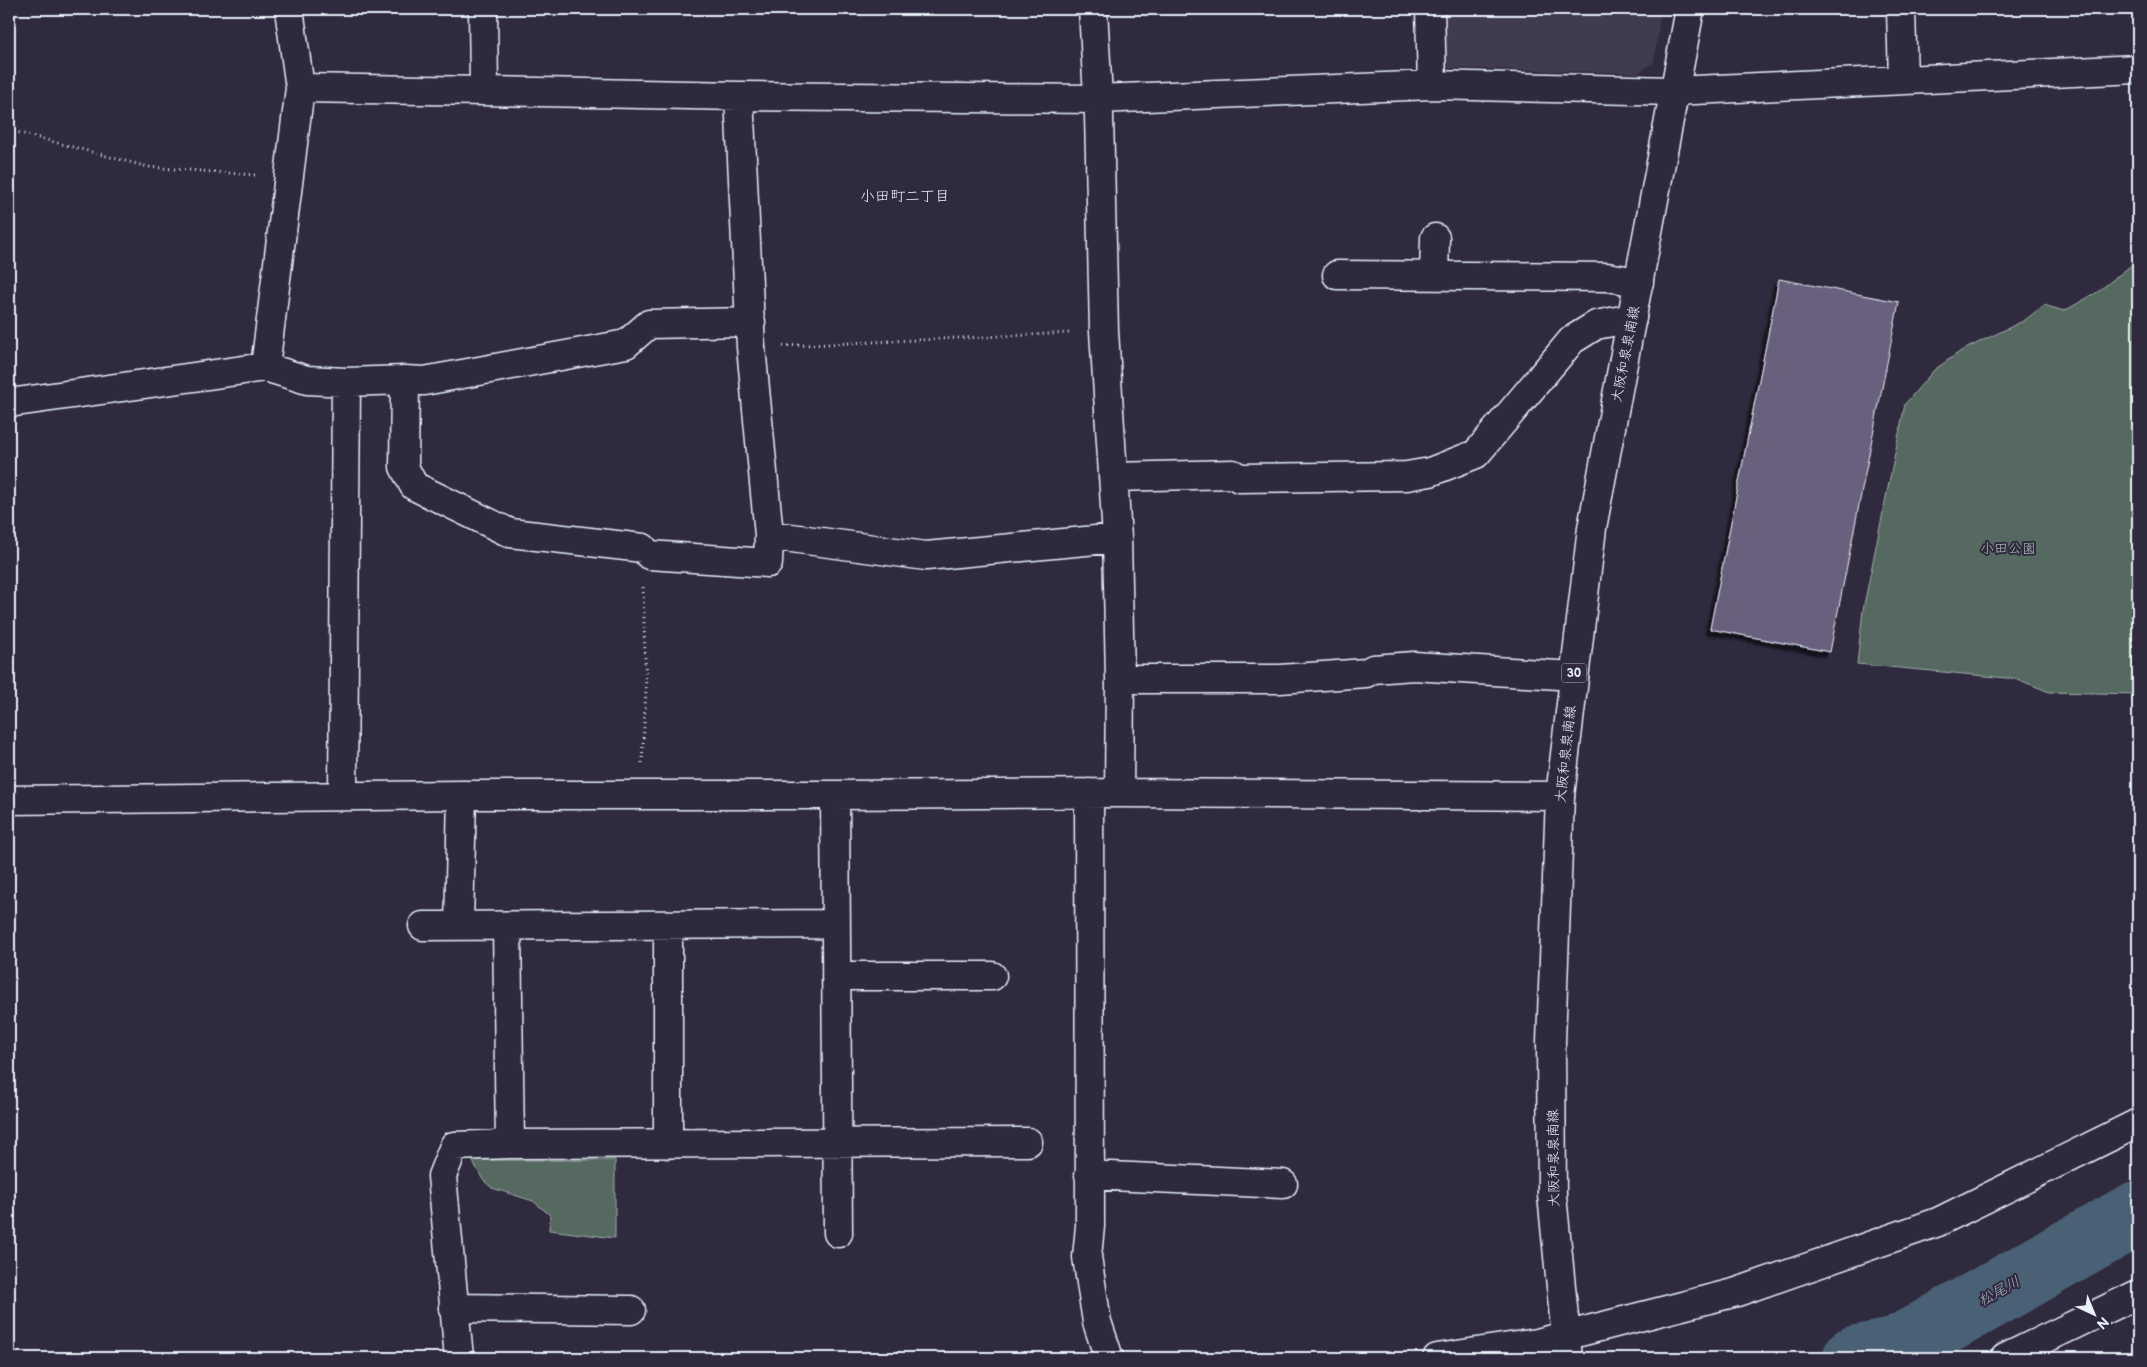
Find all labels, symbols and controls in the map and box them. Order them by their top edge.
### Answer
district label: 小田町二丁目 [860,187,950,206]
street label: 大阪和泉泉南線 [1608,304,1643,404]
park label: 小田公園 [1980,540,2036,557]
road number: 30 [1562,664,1586,682]
street label: 大阪和泉泉南線 [1552,704,1579,804]
street label: 大阪和泉泉南線 [1544,1109,1563,1207]
water label: 松尾川 [1975,1272,2024,1311]
north arrow [2070,1290,2120,1340]
text: N [2093,1313,2112,1333]

